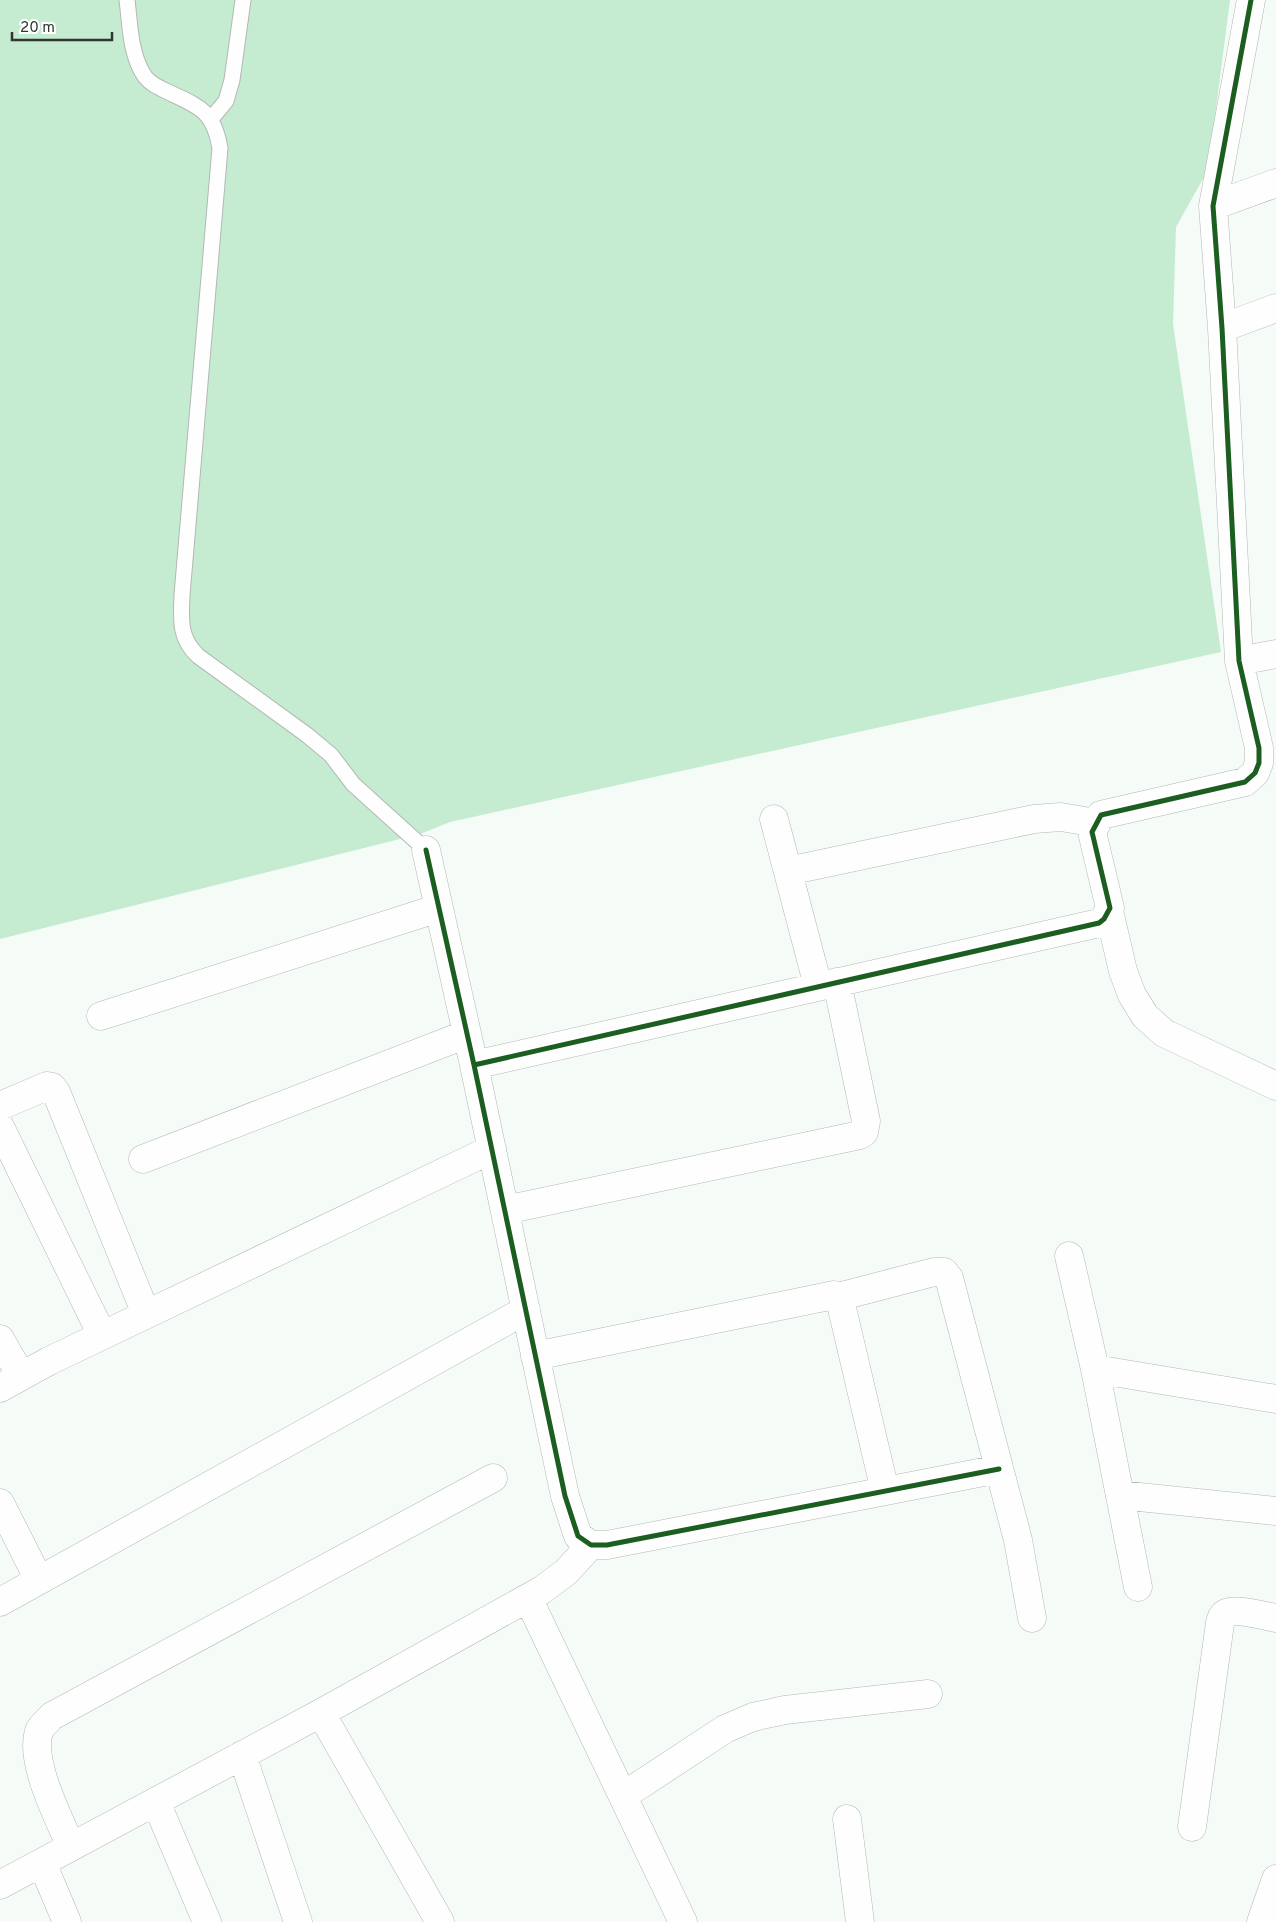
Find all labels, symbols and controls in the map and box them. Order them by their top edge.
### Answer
scale bar [12,10,112,42]
text: 20 m [20,19,55,38]

